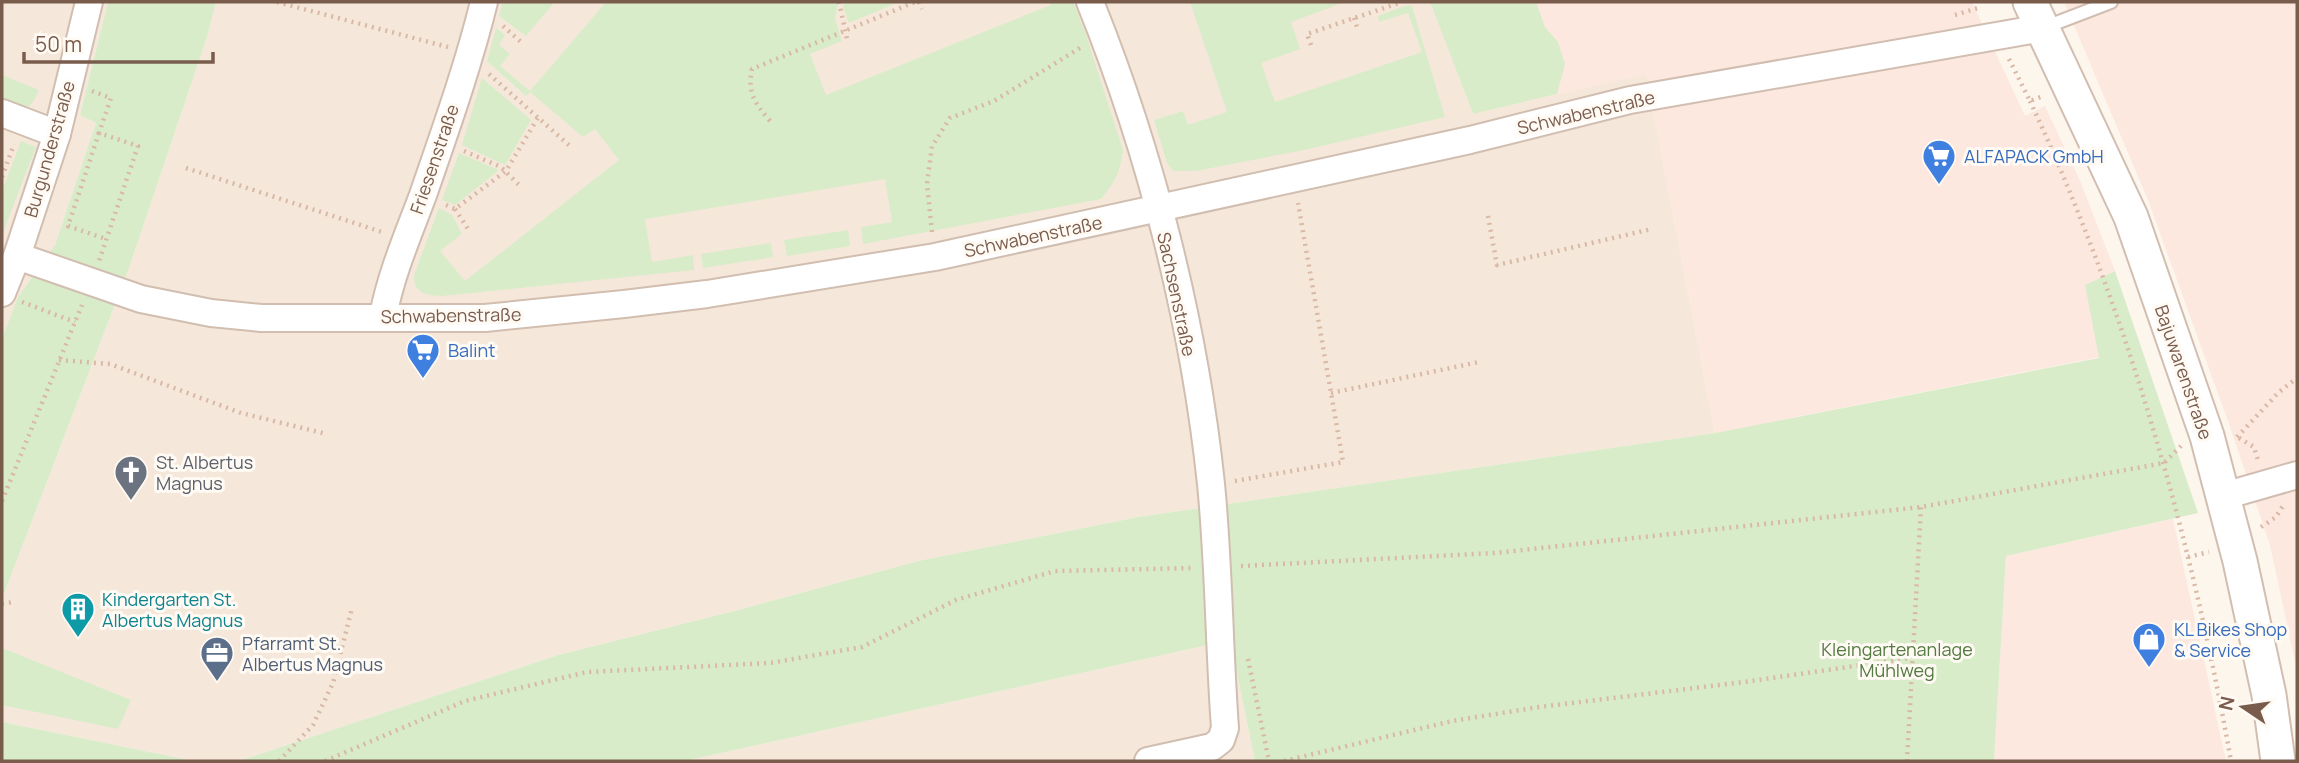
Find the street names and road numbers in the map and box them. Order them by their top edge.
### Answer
street label: Burgunderstraße [18,78,80,220]
street label: Schwabenstraße [1515,84,1657,140]
street label: Friesenstraße [404,101,464,217]
street label: Schwabenstraße [962,210,1104,262]
street label: Sachsenstraße [1152,230,1202,358]
street label: Schwabenstraße [380,302,522,328]
street label: Bajuwarenstraße [2150,302,2218,442]

